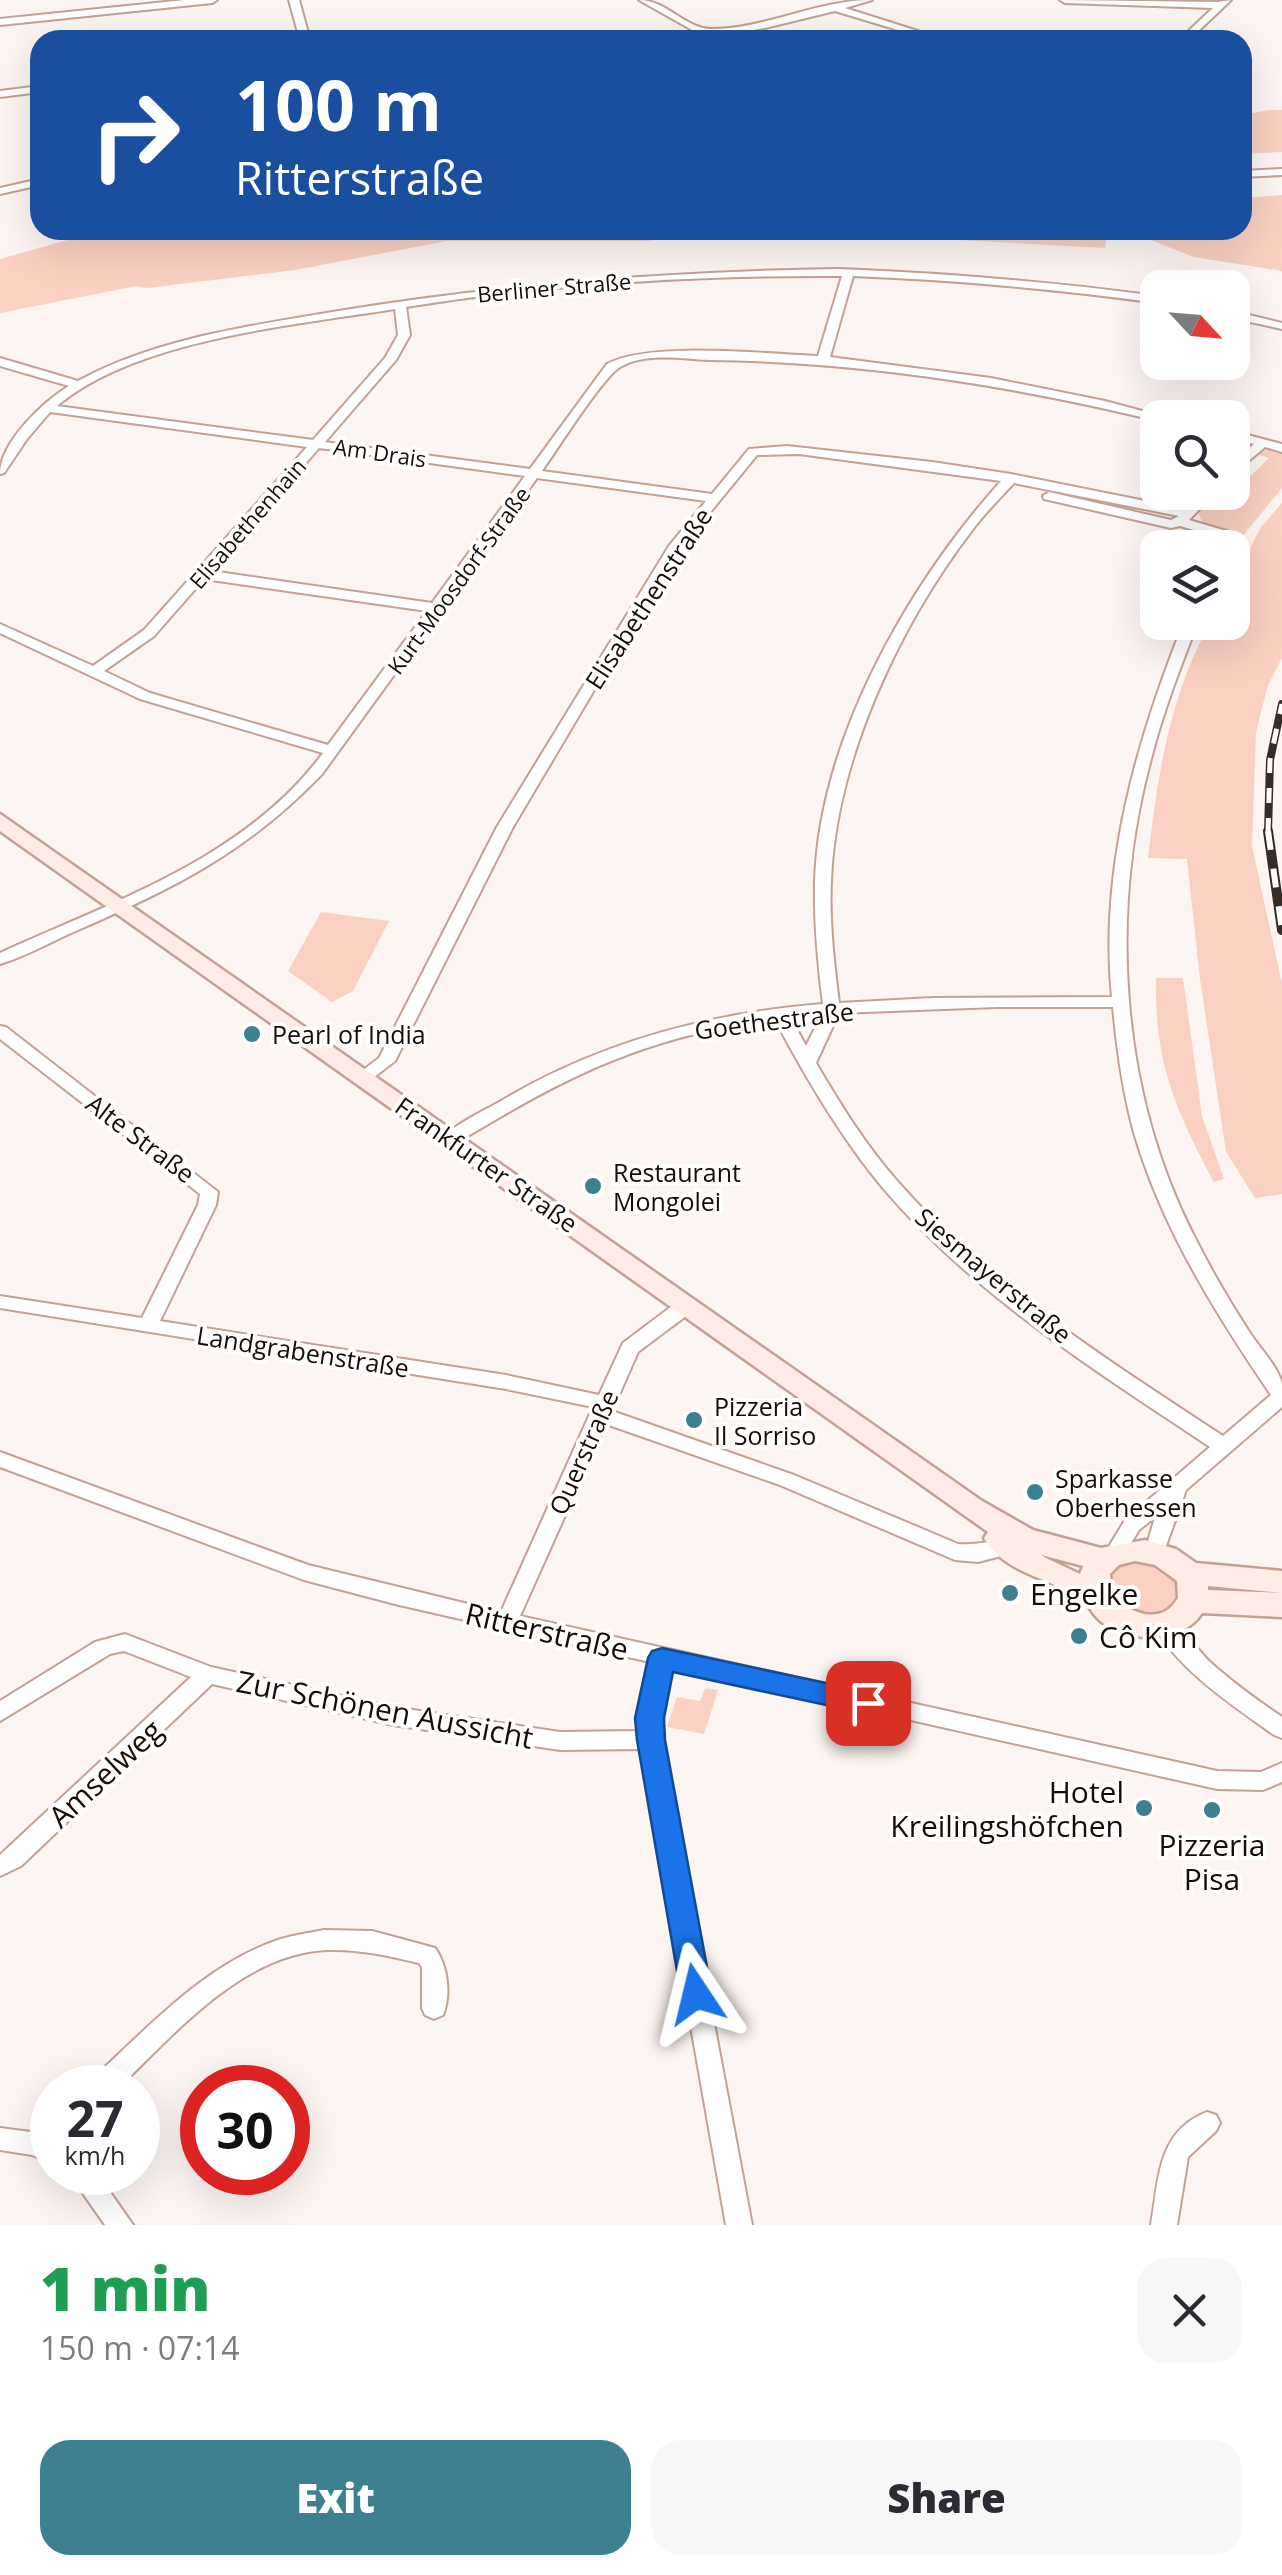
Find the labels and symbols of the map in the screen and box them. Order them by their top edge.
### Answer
street label: Berliner Straße [476,265,632,309]
north arrow [1140,270,1250,380]
street label: Am Drais [332,431,428,473]
street label: Elisabethenhain [182,451,312,595]
street label: Kurt-Moosdorf-Straße [380,480,536,680]
street label: Elisabethenstraße [577,501,719,695]
street label: Goethestraße [692,993,856,1047]
place label: Pearl of India [272,1017,426,1051]
marker: Pearl of India [241,1023,263,1045]
street label: Alte Straße [80,1086,202,1190]
street label: Frankfurter Straße [389,1088,585,1240]
place label: Restaurant Mongolei [613,1155,741,1218]
marker: Restaurant Mongolei [582,1175,604,1197]
street label: Siesmayerstraße [909,1200,1079,1350]
street label: Landgrabenstraße [194,1317,412,1385]
street label: Querstraße [540,1384,626,1520]
place label: Pizzeria Il Sorriso [714,1389,816,1452]
marker: Pizzeria Il Sorriso [683,1409,705,1431]
place label: Sparkasse Oberhessen [1055,1461,1197,1524]
marker: Sparkasse Oberhessen [1024,1481,1046,1503]
place label: Engelke [1030,1573,1138,1614]
marker: Engelke [999,1582,1021,1604]
street label: Ritterstraße [462,1592,632,1670]
place label: Cô Kim [1099,1616,1197,1657]
marker: Cô Kim [1068,1625,1090,1647]
street label: Zur Schönen Aussicht [233,1660,537,1758]
pin [826,1661,911,1746]
street label: Amselweg [39,1710,171,1836]
place label: Hotel Kreilingshöfchen [890,1771,1124,1846]
marker: Hotel Kreilingshöfchen [1133,1797,1155,1819]
marker: Pizzeria Pisa [1201,1799,1223,1821]
place label: Pizzeria Pisa [1158,1824,1266,1899]
position arrow [644,1942,748,2046]
speed limit sign: 30 [180,2065,310,2195]

